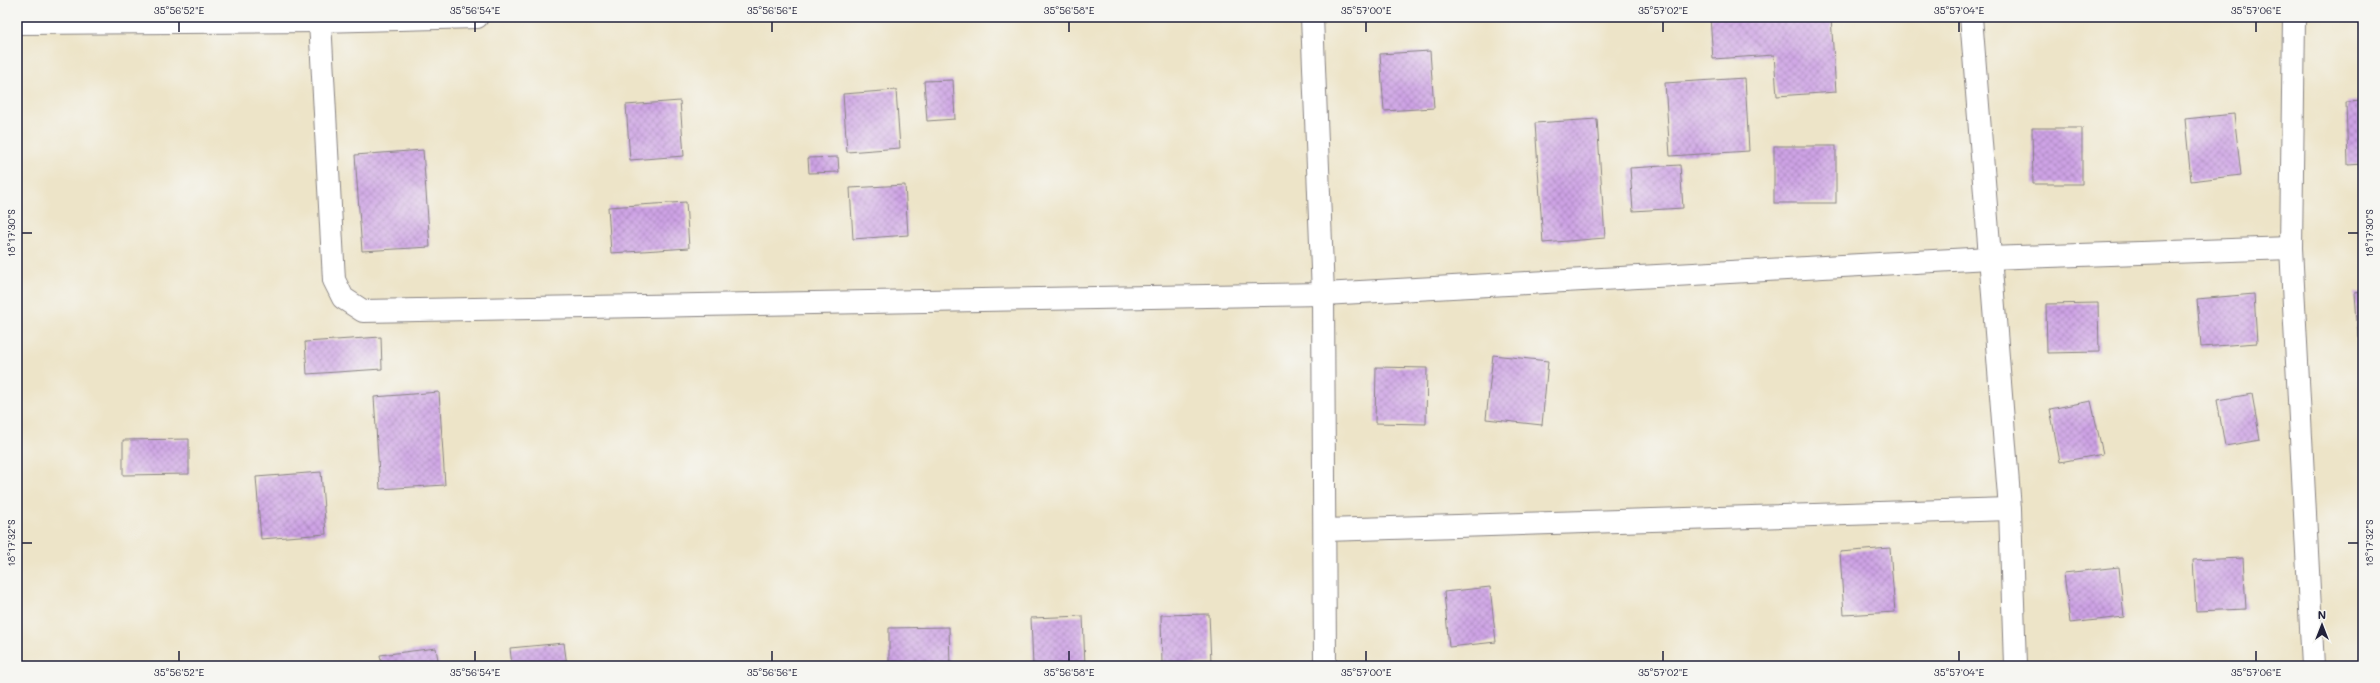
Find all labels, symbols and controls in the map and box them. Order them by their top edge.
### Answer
text: 35°56'52"E [154,3,204,17]
text: 35°56'54"E [450,3,501,17]
text: 35°56'56"E [747,3,798,17]
text: 35°56'58"E [1044,3,1095,17]
text: 35°57'00"E [1341,3,1392,17]
text: 35°57'02"E [1638,3,1688,17]
text: 35°57'04"E [1934,3,1984,17]
text: 35°57'06"E [2231,3,2282,17]
text: 18°17'30"S [4,209,18,257]
text: 18°17'30"S [2362,209,2376,257]
text: 18°17'32"S [4,519,18,567]
text: 18°17'32"S [2362,519,2376,567]
north arrow [2302,605,2342,645]
text: N [2318,607,2326,622]
text: 35°56'52"E [154,665,204,679]
text: 35°56'54"E [450,665,501,679]
text: 35°56'56"E [747,665,798,679]
text: 35°56'58"E [1044,665,1095,679]
text: 35°57'00"E [1341,665,1392,679]
text: 35°57'02"E [1638,665,1688,679]
text: 35°57'04"E [1934,665,1984,679]
text: 35°57'06"E [2231,665,2282,679]

